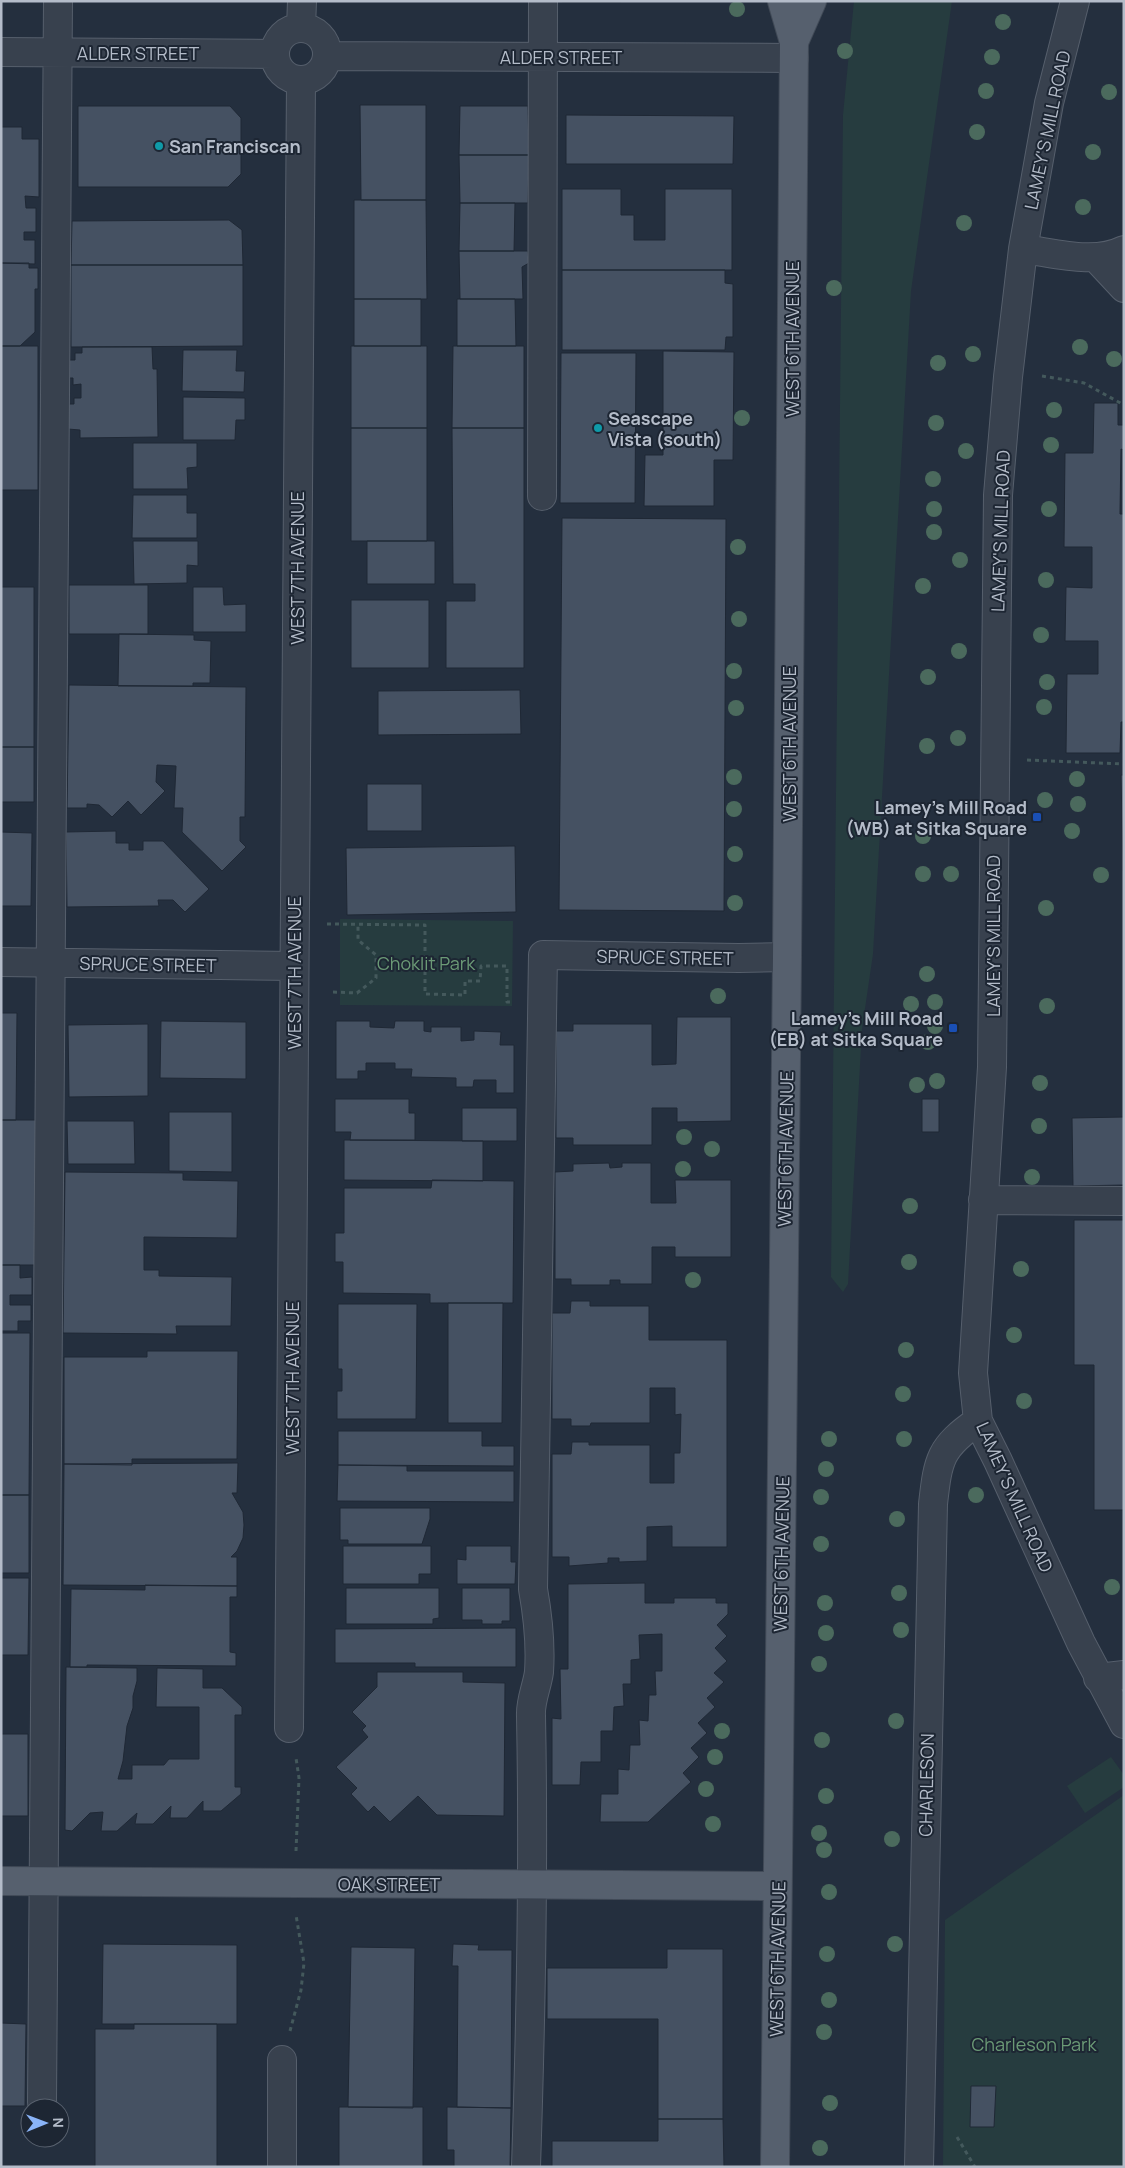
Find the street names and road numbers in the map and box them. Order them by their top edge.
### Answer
street label: ALDER STREET [77,41,199,65]
street label: ALDER STREET [500,45,622,69]
street label: LAMEY'S MILL ROAD [1018,48,1076,212]
street label: WEST 6TH AVENUE [780,261,804,417]
street label: LAMEY'S MILL ROAD [985,450,1015,612]
street label: WEST 7TH AVENUE [285,491,309,645]
street label: WEST 6TH AVENUE [777,666,801,822]
street label: LAMEY'S MILL ROAD [981,855,1005,1017]
street label: WEST 7TH AVENUE [282,896,306,1050]
street label: SPRUCE STREET [596,944,734,970]
street label: SPRUCE STREET [79,951,217,977]
street label: WEST 6TH AVENUE [772,1071,798,1227]
street label: WEST 7TH AVENUE [280,1301,304,1455]
street label: LAMEY'S MILL ROAD [971,1418,1059,1576]
street label: WEST 6TH AVENUE [768,1476,794,1632]
street label: CHARLESON [913,1733,939,1837]
street label: OAK STREET [338,1872,440,1896]
street label: WEST 6TH AVENUE [764,1881,790,2037]

